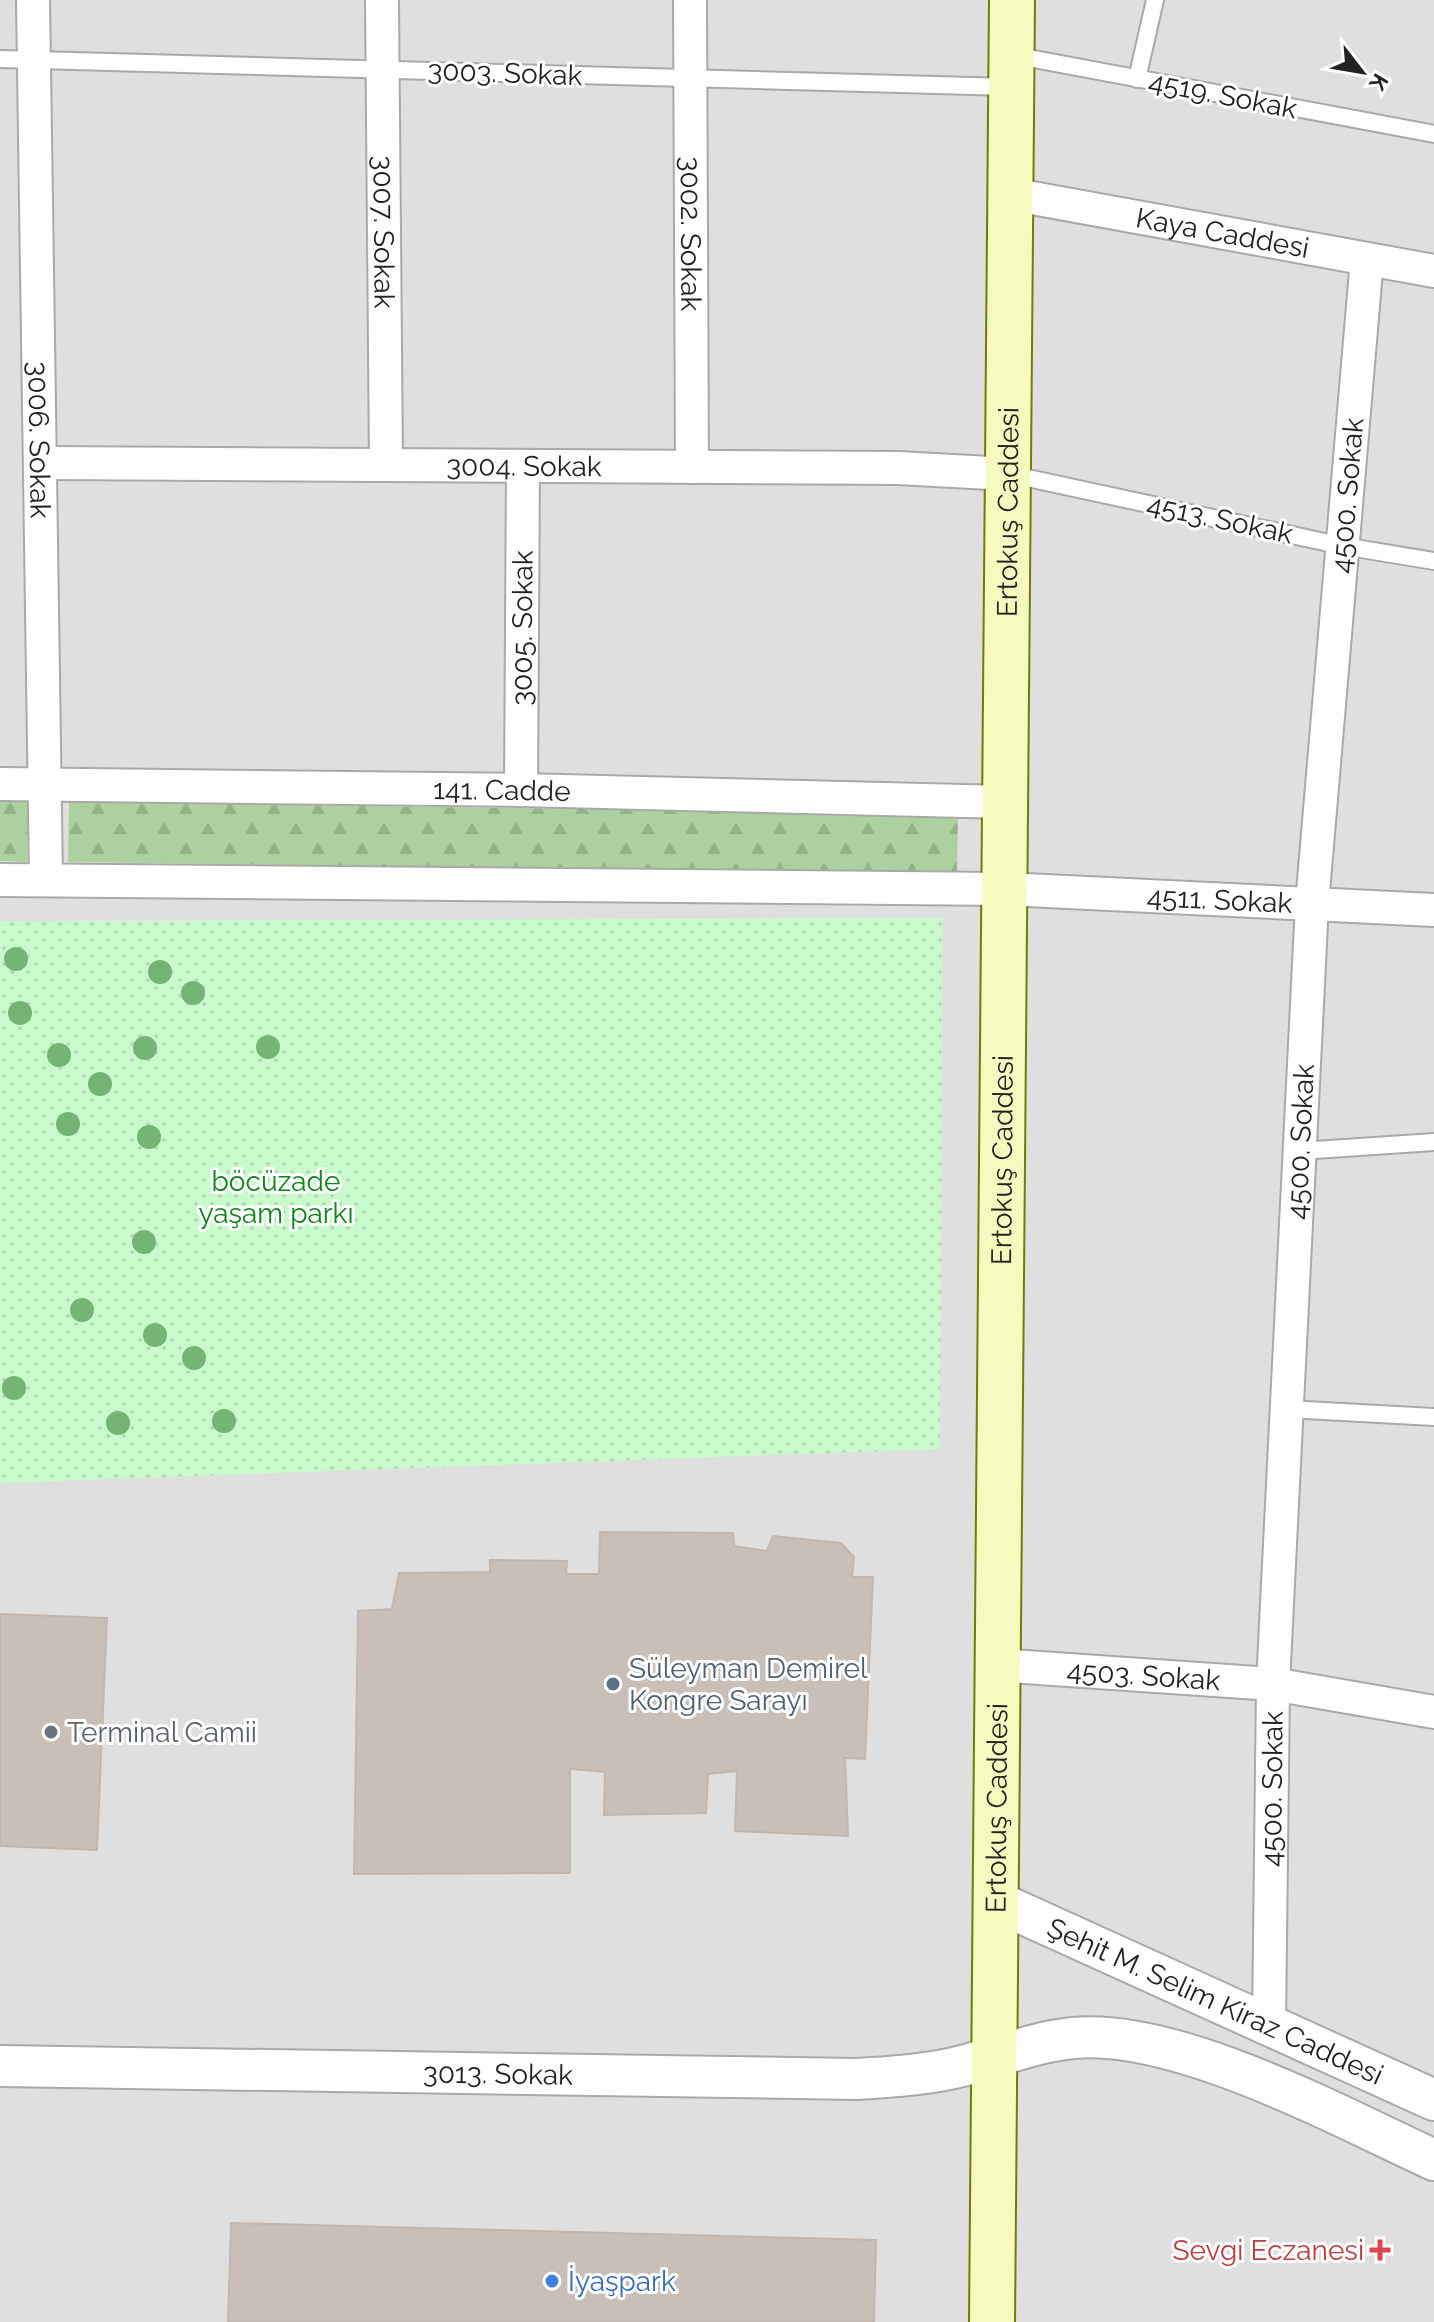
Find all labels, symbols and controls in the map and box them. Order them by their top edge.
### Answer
north arrow [1322,32,1402,112]
street label: 3003. Sokak [427,54,583,92]
street label: 4519. Sokak [1146,64,1300,126]
text: K [1364,69,1394,96]
street label: 3007. Sokak [367,155,401,309]
street label: 3002. Sokak [674,157,708,312]
street label: Kaya Caddesi [1133,201,1312,265]
street label: 3006. Sokak [22,361,57,519]
street label: Ertokuş Caddesi [990,407,1025,617]
street label: 4500. Sokak [1324,416,1370,575]
street label: 3004. Sokak [446,449,602,483]
street label: 4513. Sokak [1144,487,1296,551]
street label: 3005. Sokak [505,550,539,706]
street label: 141. Cadde [433,772,571,808]
street label: 4511. Sokak [1146,880,1293,920]
street label: Ertokuş Caddesi [985,1055,1019,1265]
street label: 4500. Sokak [1280,1063,1320,1220]
park label: böcüzade yaşam parkı [198,1165,354,1230]
place label: Süleyman Demirel Kongre Sarayı [629,1652,868,1717]
street label: 4503. Sokak [1066,1653,1222,1697]
marker: Süleyman Demirel Kongre Sarayı [604,1675,622,1693]
street label: Ertokuş Caddesi [979,1703,1014,1913]
street label: 4500. Sokak [1254,1711,1289,1867]
place label: Terminal Camii [67,1716,257,1749]
marker: Terminal Camii [42,1723,60,1741]
street label: Şehit M. Selim Kiraz Caddesi [1042,1911,1388,2091]
street label: 3013. Sokak [423,2056,573,2091]
place label: Sevgi Eczanesi [1173,2234,1364,2267]
marker: Sevgi Eczanesi [1371,2241,1389,2259]
place label: İyaşpark [568,2265,676,2298]
marker: İyaşpark [543,2272,561,2290]

